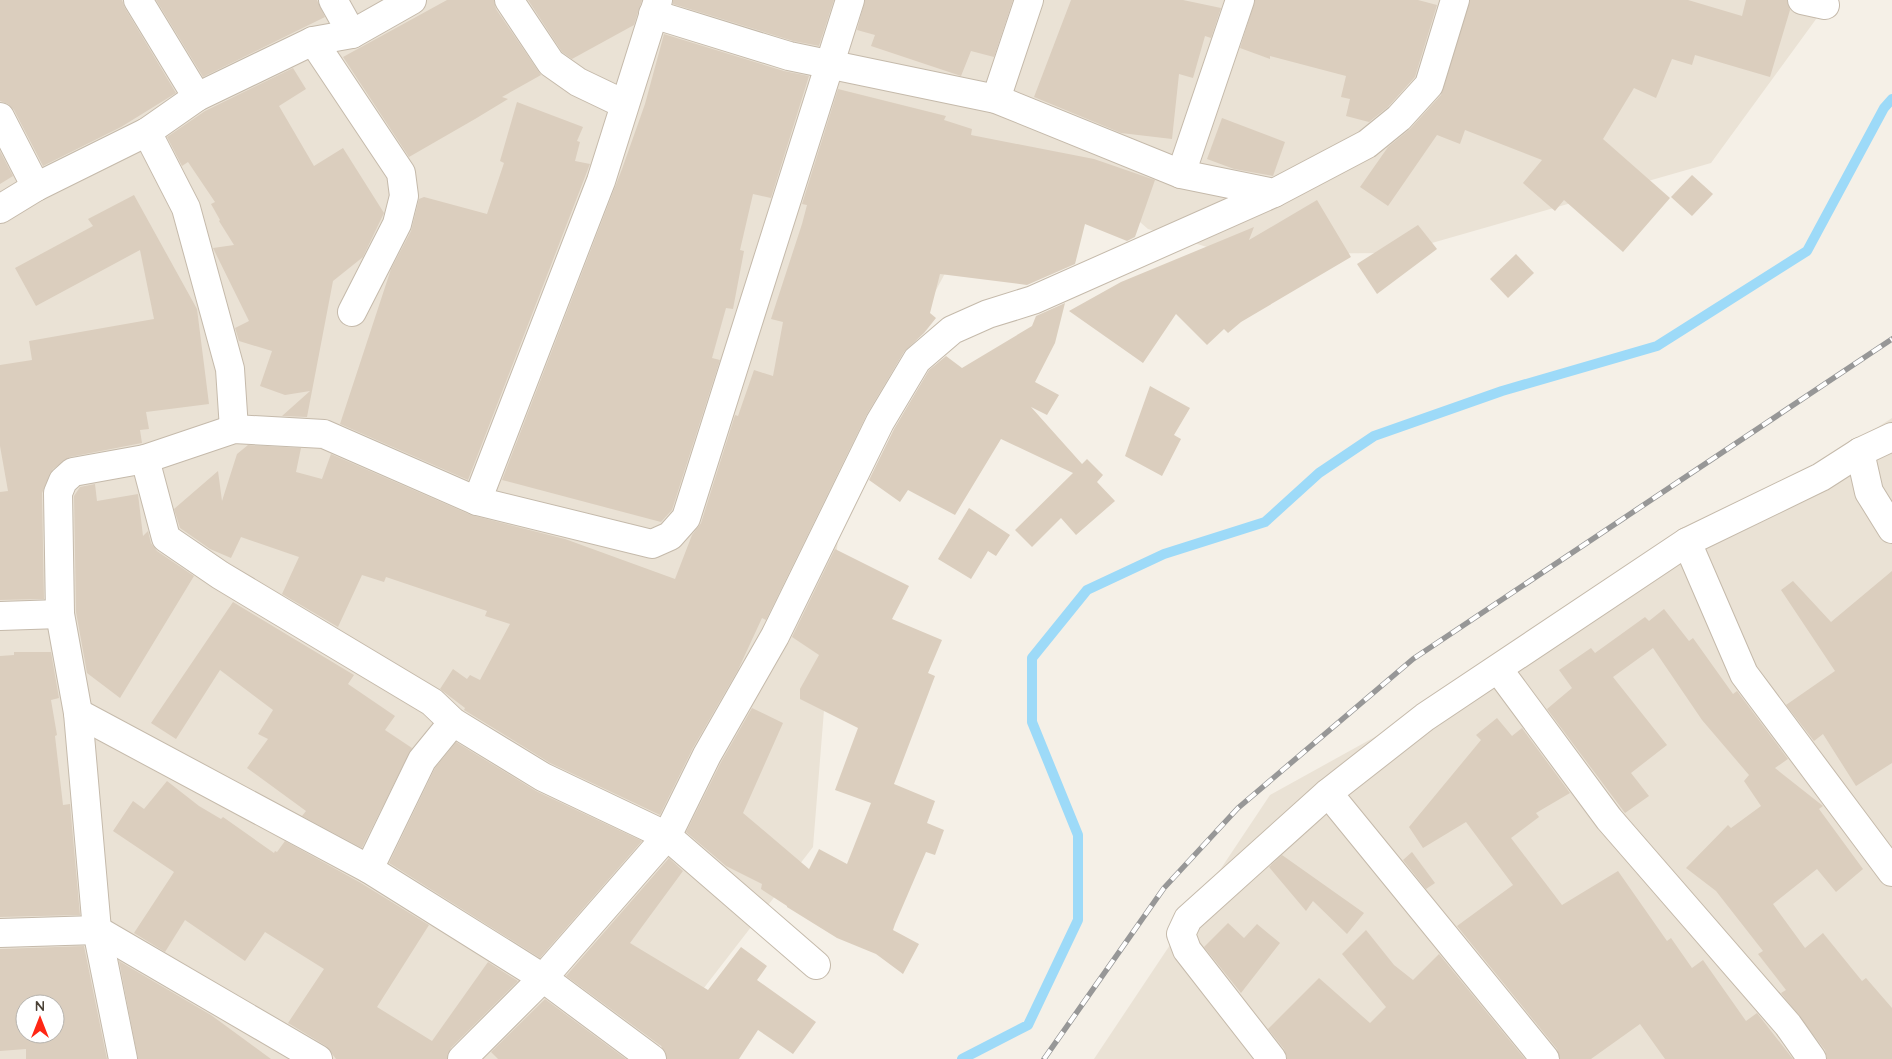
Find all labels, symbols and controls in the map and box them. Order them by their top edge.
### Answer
north arrow [15,994,65,1044]
text: N [35,997,45,1015]

